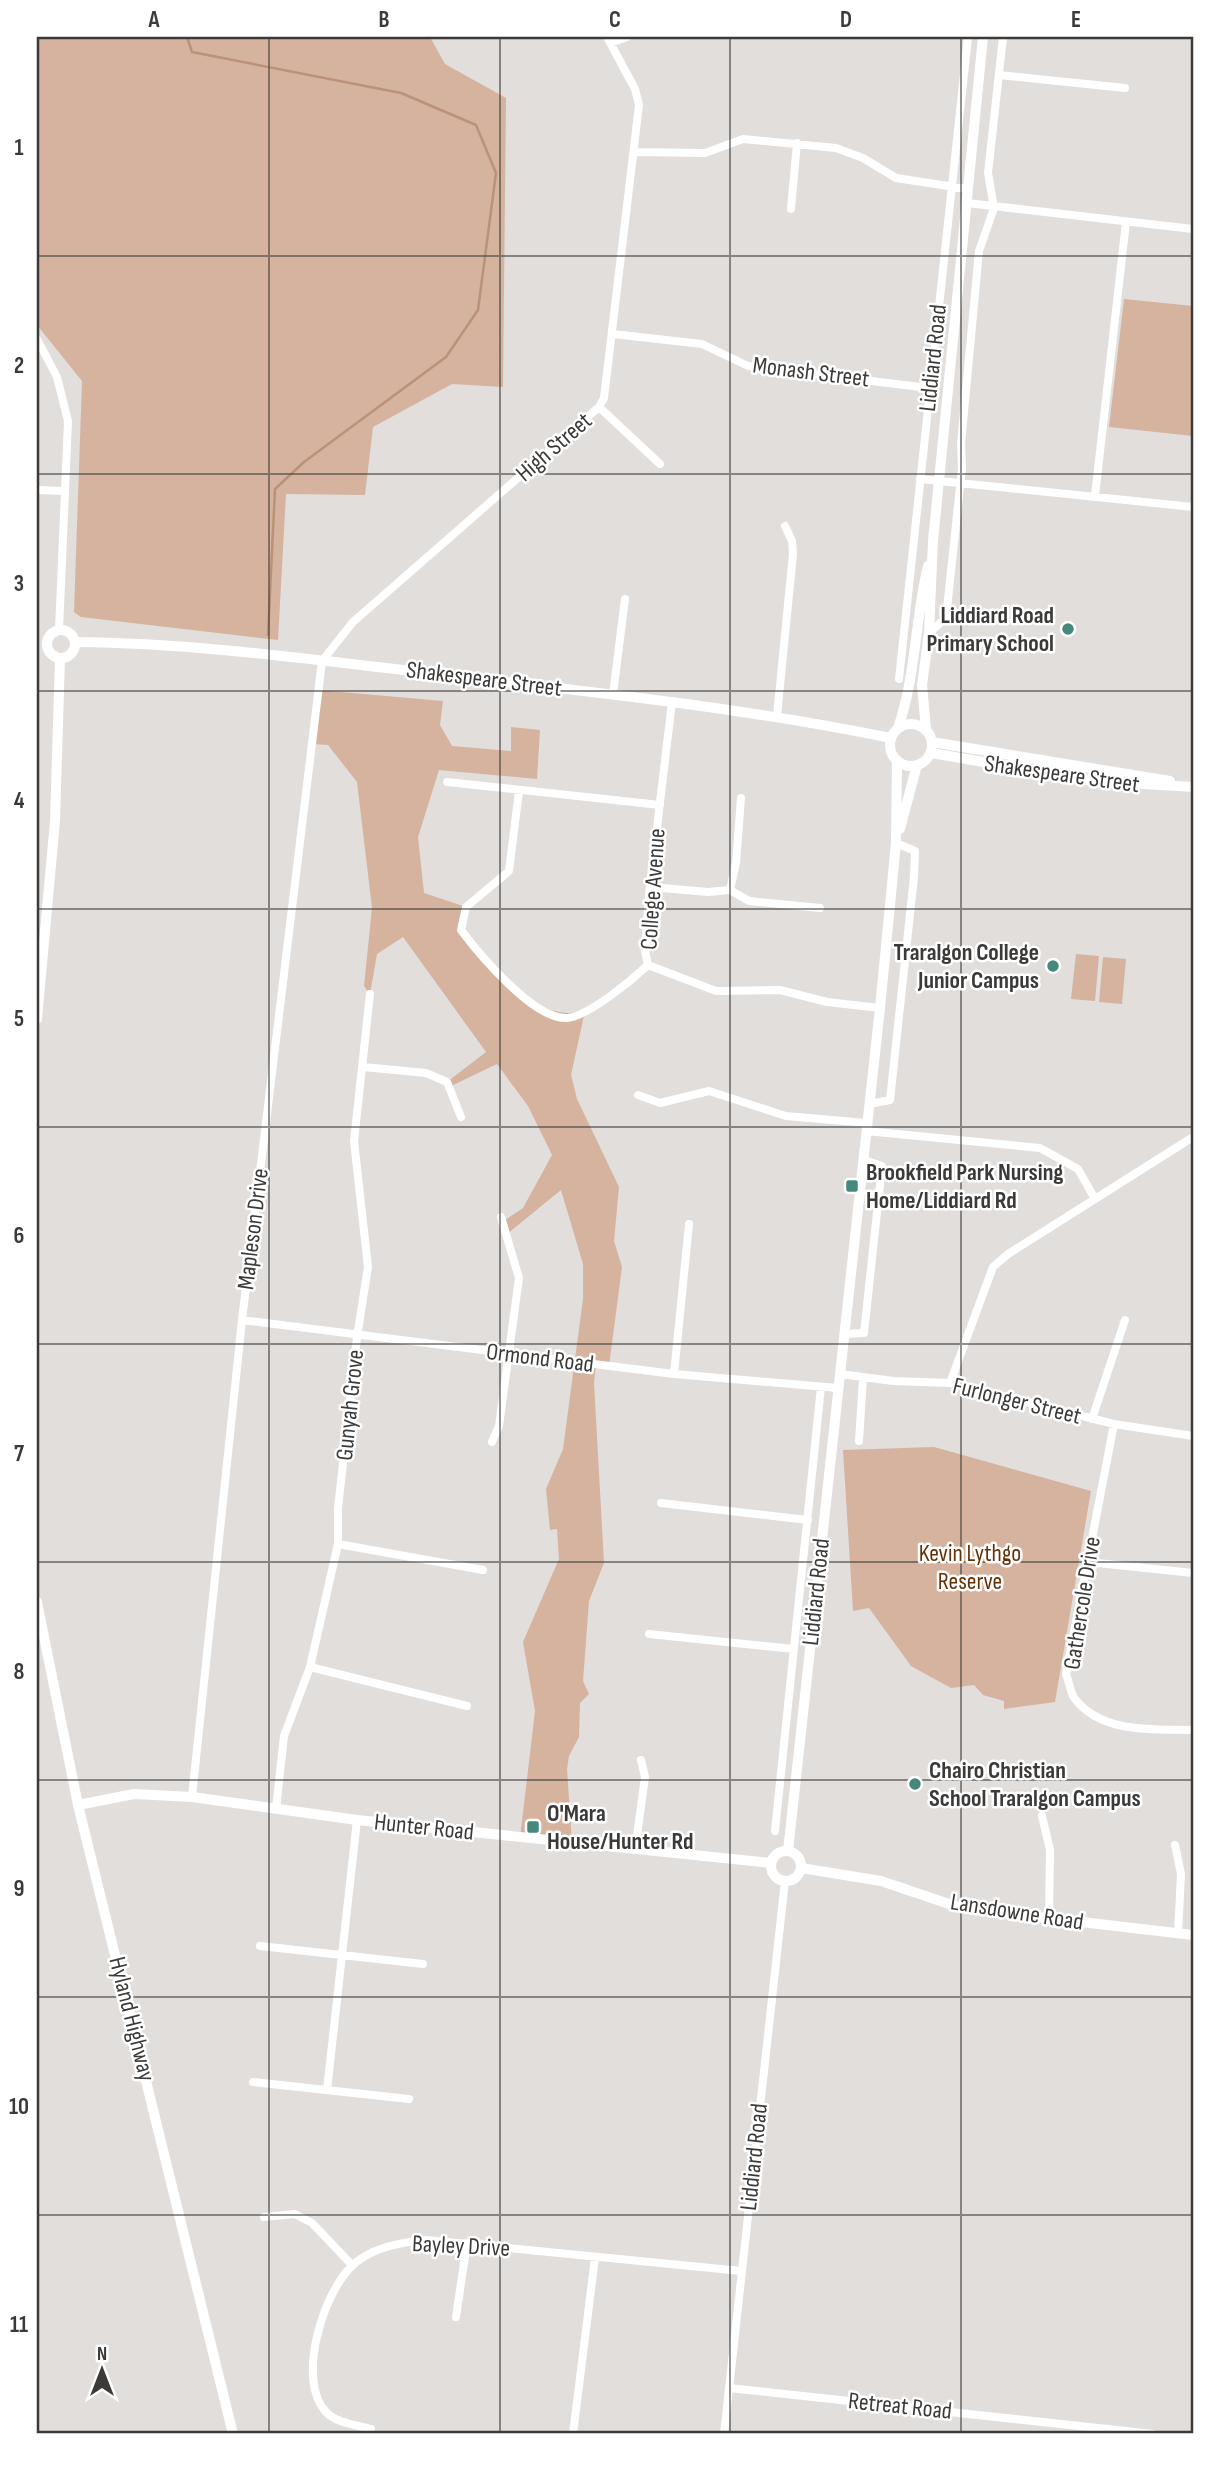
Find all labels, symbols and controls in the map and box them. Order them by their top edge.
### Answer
text: A [148,6,161,34]
text: B [379,6,390,34]
text: C [609,6,621,34]
text: D [840,6,852,34]
text: E [1071,6,1081,34]
text: 1 [14,134,24,162]
street label: Liddiard Road [913,303,953,413]
street label: Monash Street [751,350,871,394]
text: 2 [14,352,24,380]
street label: High Street [510,406,598,488]
text: 3 [14,570,24,598]
place label: Liddiard Road Primary School [926,601,1054,658]
marker: Liddiard Road Primary School [1060,621,1076,637]
street label: Shakespeare Street [405,655,563,703]
street label: Shakespeare Street [983,749,1141,799]
text: 4 [14,787,25,815]
street label: College Avenue [634,827,672,951]
place label: Traralgon College Junior Campus [894,938,1039,995]
marker: Traralgon College Junior Campus [1045,958,1061,974]
text: 5 [14,1005,24,1033]
place label: Brookfield Park Nursing Home/Liddiard Rd [866,1158,1063,1215]
street label: Mapleson Drive [231,1167,275,1291]
marker: Brookfield Park Nursing Home/Liddiard Rd [844,1178,860,1194]
text: 6 [14,1222,24,1250]
street label: Ormond Road [485,1337,595,1379]
street label: Gunyah Grove [330,1348,370,1462]
street label: Furlonger Street [950,1371,1084,1431]
text: 7 [14,1440,24,1468]
street label: Gathercole Drive [1057,1534,1107,1672]
street label: Liddiard Road [796,1537,836,1647]
park label: Kevin Lythgo Reserve [919,1539,1021,1596]
text: 8 [14,1658,25,1686]
place label: Chairo Christian School Traralgon Campus [929,1756,1141,1813]
marker: Chairo Christian School Traralgon Campus [907,1776,923,1792]
place label: O'Mara House/Hunter Rd [547,1799,694,1856]
street label: Hunter Road [373,1807,475,1847]
marker: O'Mara House/Hunter Rd [525,1819,541,1835]
text: 9 [14,1875,24,1903]
street label: Lansdowne Road [949,1887,1085,1937]
street label: Hyland Highway [103,1954,161,2084]
text: 10 [9,2093,29,2121]
street label: Liddiard Road [734,2102,774,2212]
street label: Bayley Drive [411,2229,511,2263]
text: 11 [10,2311,28,2339]
north arrow [66,2334,136,2404]
text: N [97,2343,107,2366]
street label: Retreat Road [847,2386,953,2426]

